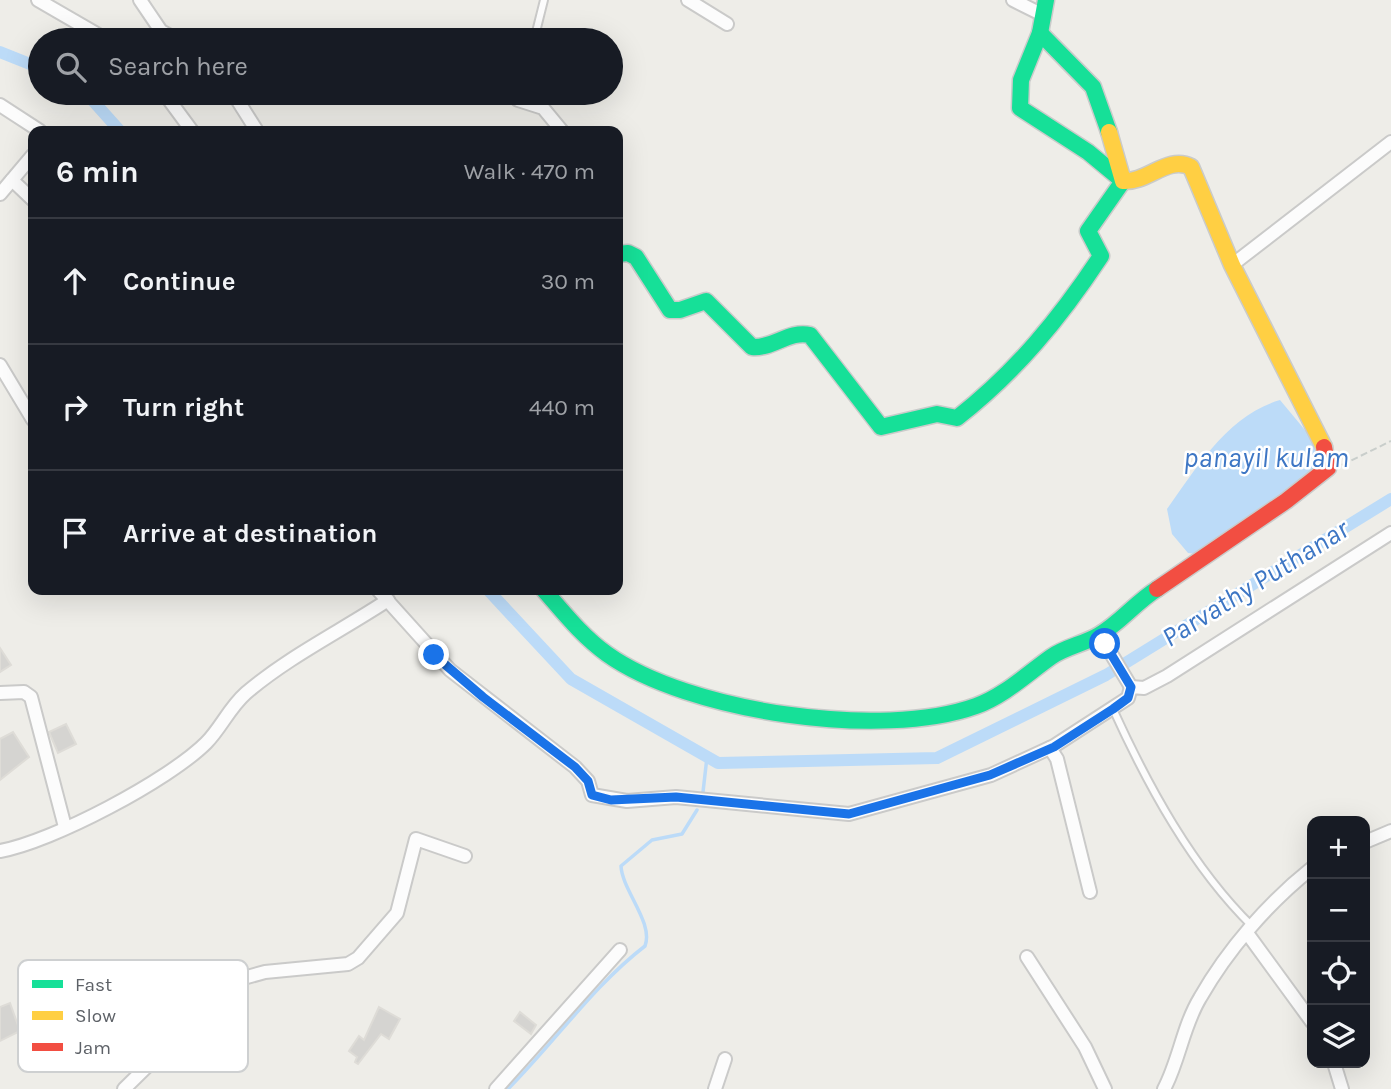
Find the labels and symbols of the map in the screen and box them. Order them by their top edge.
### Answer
water label: panayil kulam [1183,441,1349,474]
water label: Parvathy Puthanar [1155,511,1356,654]
route start [1089,628,1120,659]
route end [418,639,449,670]
legend [18,960,248,1072]
text: Fast [75,974,112,996]
text: Slow [75,1005,116,1027]
text: Jam [75,1037,111,1059]

